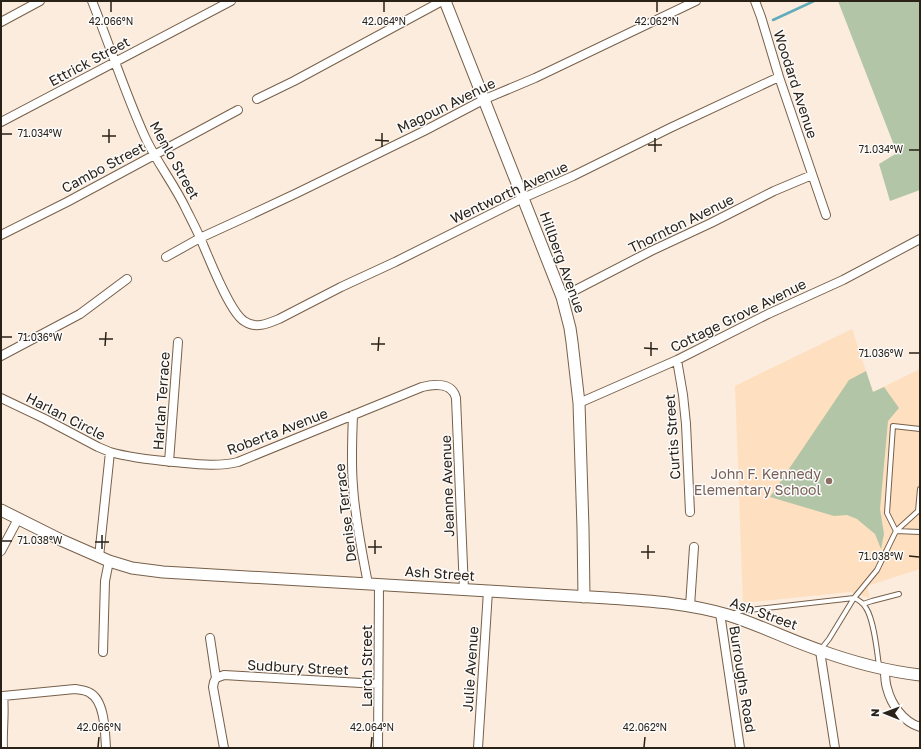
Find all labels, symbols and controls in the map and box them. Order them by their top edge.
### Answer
text: 42.066°N [89,15,133,27]
text: 42.064°N [362,15,406,27]
text: 42.062°N [635,15,679,27]
street label: Woodard Avenue [770,28,822,140]
street label: Ettrick Street [46,33,132,89]
street label: Magoun Avenue [394,74,498,136]
street label: Menlo Street [147,118,203,202]
text: 71.034°W [18,127,63,139]
street label: Cambo Street [58,138,148,196]
text: 71.034°W [859,143,904,155]
street label: Wentworth Avenue [448,157,570,227]
street label: Thornton Avenue [626,190,736,256]
street label: Hillberg Avenue [537,209,589,315]
street label: Cottage Grove Avenue [667,275,809,355]
text: 71.036°W [18,331,63,343]
text: 71.036°W [859,347,904,359]
street label: Harlan Terrace [149,351,173,451]
street label: Harlan Circle [23,389,109,443]
street label: Curtis Street [661,394,683,480]
street label: Roberta Avenue [224,404,330,458]
street label: Jeanne Avenue [437,435,457,537]
street label: Denise Terrace [331,463,359,563]
place label: John F. Kennedy Elementary School [694,465,821,498]
marker: John F. Kennedy Elementary School [824,476,834,486]
text: 71.038°W [18,534,63,546]
text: 71.038°W [859,550,904,562]
street label: Ash Street [404,562,476,584]
street label: Ash Street [728,593,800,633]
street label: Burroughs Road [726,624,760,734]
street label: Larch Street [358,625,375,707]
street label: Julie Avenue [459,626,481,712]
street label: Sudbury Street [247,656,349,678]
north arrow [865,693,905,733]
text: N [868,709,881,717]
text: 42.066°N [77,721,121,733]
text: 42.064°N [350,721,394,733]
text: 42.062°N [623,721,667,733]

